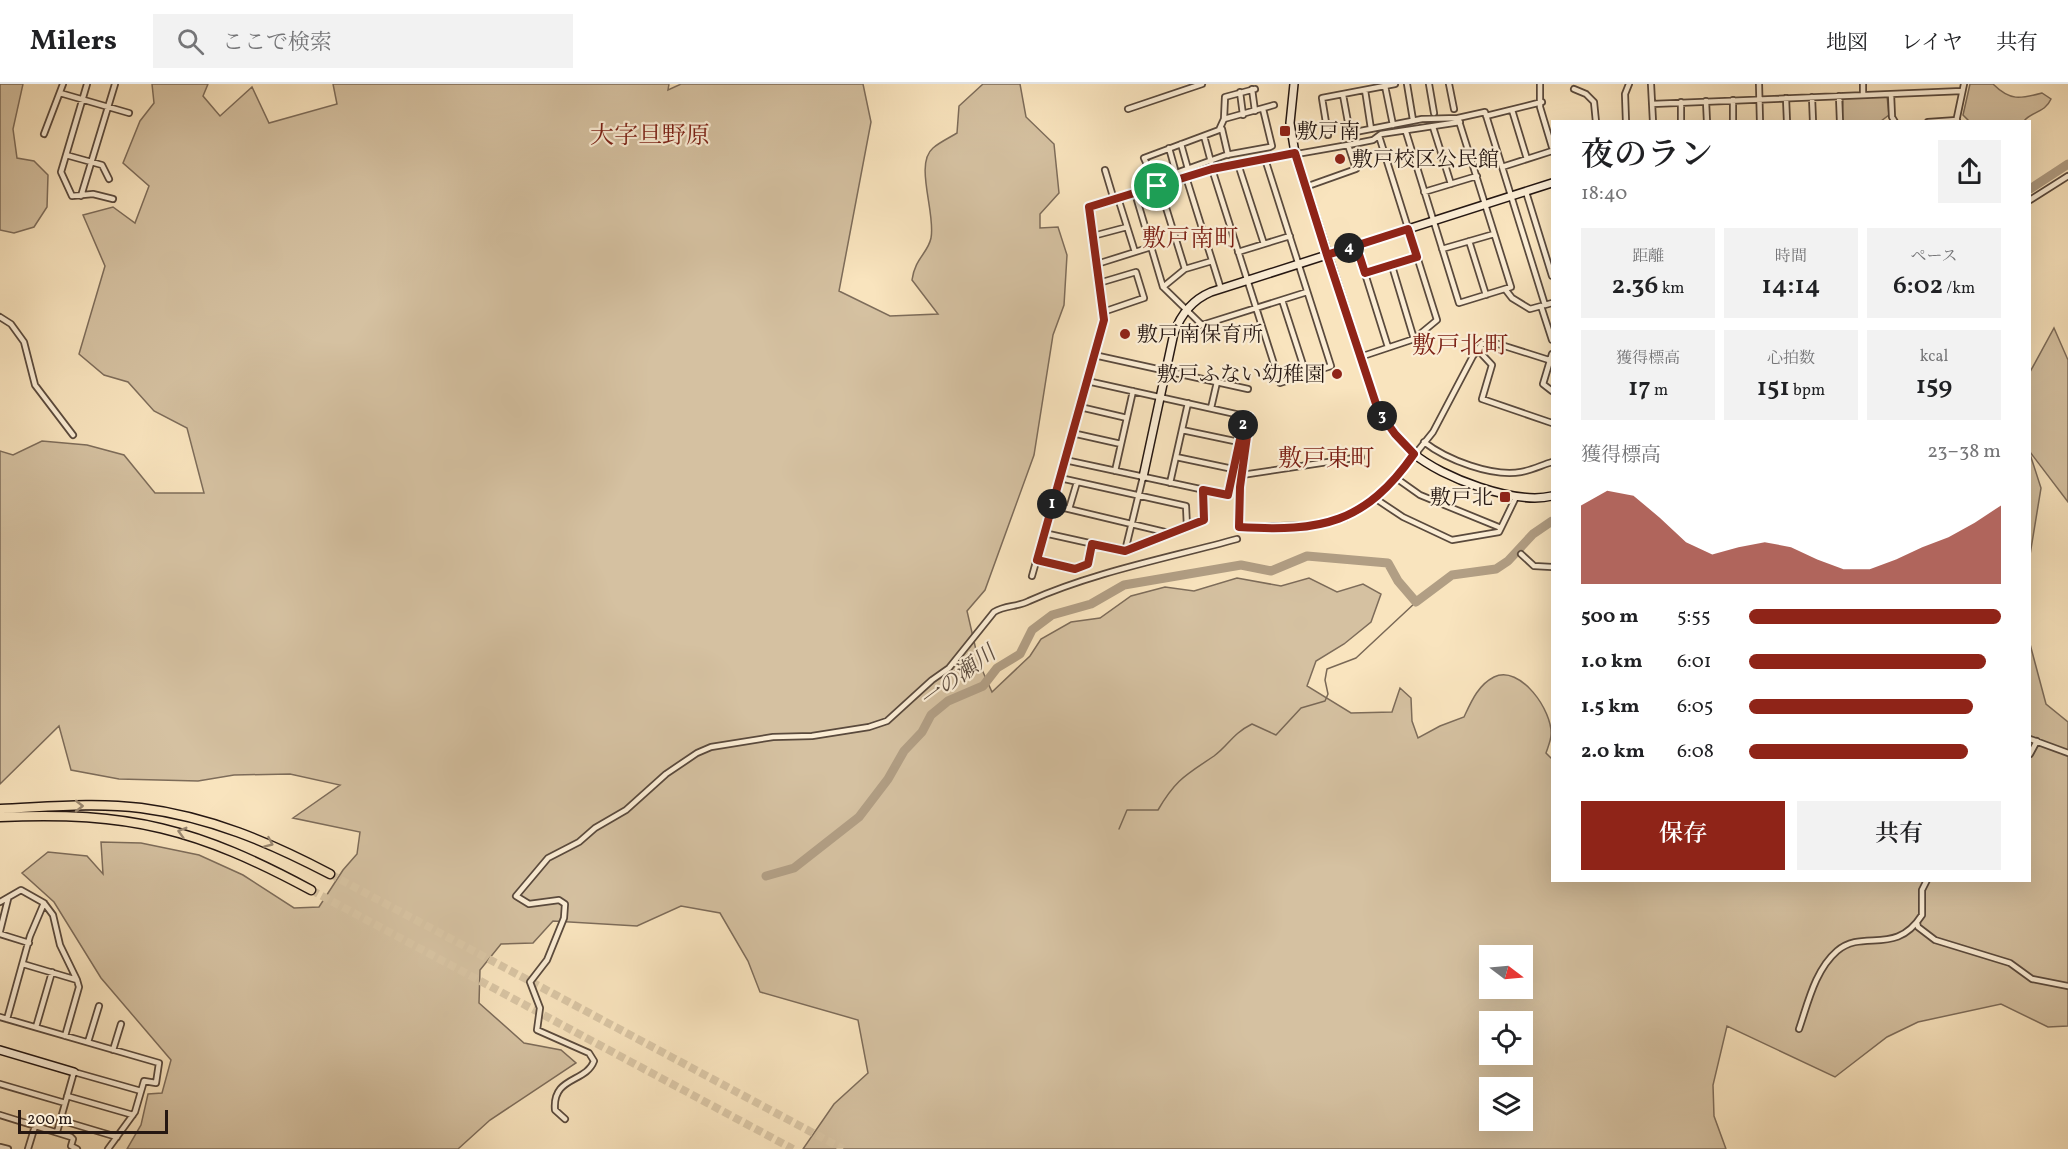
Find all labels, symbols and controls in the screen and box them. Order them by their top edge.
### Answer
search box [153,14,573,68]
text: Milers [30,22,117,61]
icon: search [174,25,207,58]
text: ここで検索 [222,28,332,59]
text: 地図 [1826,29,1868,58]
text: レイヤ [1901,29,1963,58]
text: 共有 [1996,29,2038,58]
place label: 敷戸南 [1297,118,1360,147]
district label: 大字旦野原 [590,120,710,154]
marker: 敷戸南 [1278,124,1292,138]
text: 夜のラン [1581,134,1713,180]
button: share [1938,140,2001,203]
place label: 敷戸校区公民館 [1352,146,1499,175]
marker: 敷戸校区公民館 [1333,152,1347,166]
pin [1131,160,1182,211]
icon: arrive [1140,169,1173,202]
text: 18:40 [1581,180,1627,208]
district label: 敷戸南町 [1142,223,1238,257]
pin: 4 [1334,233,1364,263]
text: 4 [1344,237,1354,259]
text: 距離 [1632,246,1664,268]
text: 時間 [1775,246,1807,268]
text: ペース [1910,246,1958,268]
text: 2.36 [1611,268,1658,304]
text: 14:14 [1762,268,1820,304]
text: 6:02 [1893,268,1943,304]
text: km [1658,278,1685,300]
text: /km [1943,278,1975,300]
place label: 敷戸南保育所 [1137,321,1263,350]
marker: 敷戸南保育所 [1118,327,1132,341]
district label: 敷戸北町 [1412,330,1508,364]
text: kcal [1920,346,1948,368]
text: 獲得標高 [1616,348,1680,370]
text: 心拍数 [1767,348,1815,370]
place label: 敷戸ふない幼稚園 [1157,361,1325,390]
marker: 敷戸ふない幼稚園 [1330,367,1344,381]
text: 159 [1916,368,1952,404]
text: 17 [1628,370,1651,406]
text: 151 [1757,370,1790,406]
text: m [1651,380,1668,402]
text: bpm [1790,380,1825,402]
pin: 3 [1367,401,1397,431]
text: 3 [1378,405,1386,427]
pin: 2 [1228,410,1258,440]
text: 2 [1239,414,1247,436]
text: 23–38 m [1927,438,2001,466]
text: 獲得標高 [1581,442,1661,470]
district label: 敷戸東町 [1278,443,1374,477]
place label: 敷戸北 [1430,484,1493,513]
pin: 1 [1037,489,1067,519]
marker: 敷戸北 [1498,490,1512,504]
text: 1 [1049,493,1055,515]
text: 500 m [1581,603,1639,631]
text: 5:55 [1677,603,1711,631]
water label: 一の瀬川 [914,638,1005,717]
text: 1.0 km [1581,648,1643,676]
text: 6:01 [1677,648,1712,676]
text: 1.5 km [1581,693,1640,721]
text: 6:05 [1677,693,1713,721]
text: 2.0 km [1581,738,1645,766]
text: 6:08 [1677,738,1714,766]
one-way arrow [75,800,84,812]
button: 保存 [1581,801,1785,870]
button: 共有 [1797,801,2001,870]
one-way arrow [177,827,188,839]
one-way arrow [263,836,274,848]
north arrow [1479,945,1533,999]
map controls [1479,945,1533,1131]
button: locate [1479,1011,1533,1065]
button: layers [1479,1077,1533,1131]
scale bar [18,1107,168,1134]
text: 200 m [27,1109,72,1131]

